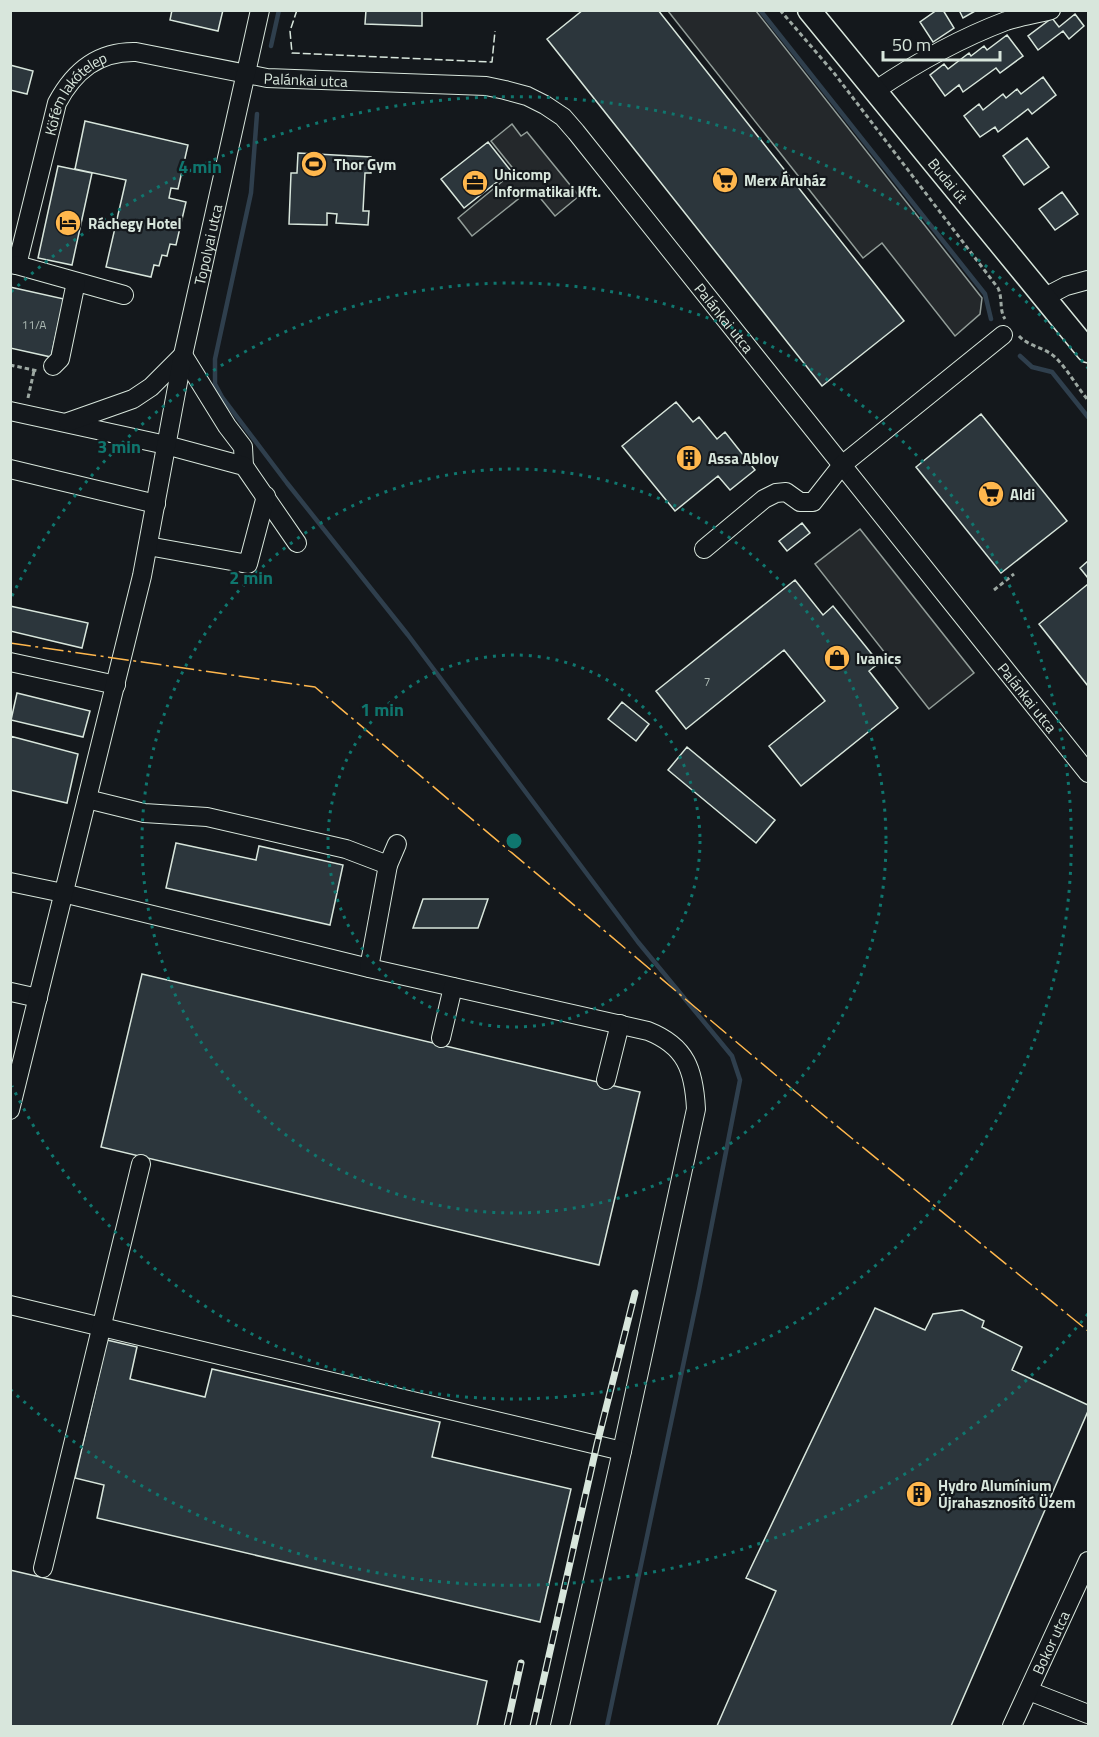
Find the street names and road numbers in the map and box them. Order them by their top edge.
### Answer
street label: Köfém lakótelep [38,46,110,138]
street label: Palánkai utca [263,66,349,92]
street label: Budai út [923,153,974,208]
street label: Topolyai utca [187,201,228,287]
street label: Palánkai utca [689,278,760,358]
street label: Palánkai utca [993,658,1063,738]
street label: Bokor utca [1026,1606,1075,1678]

